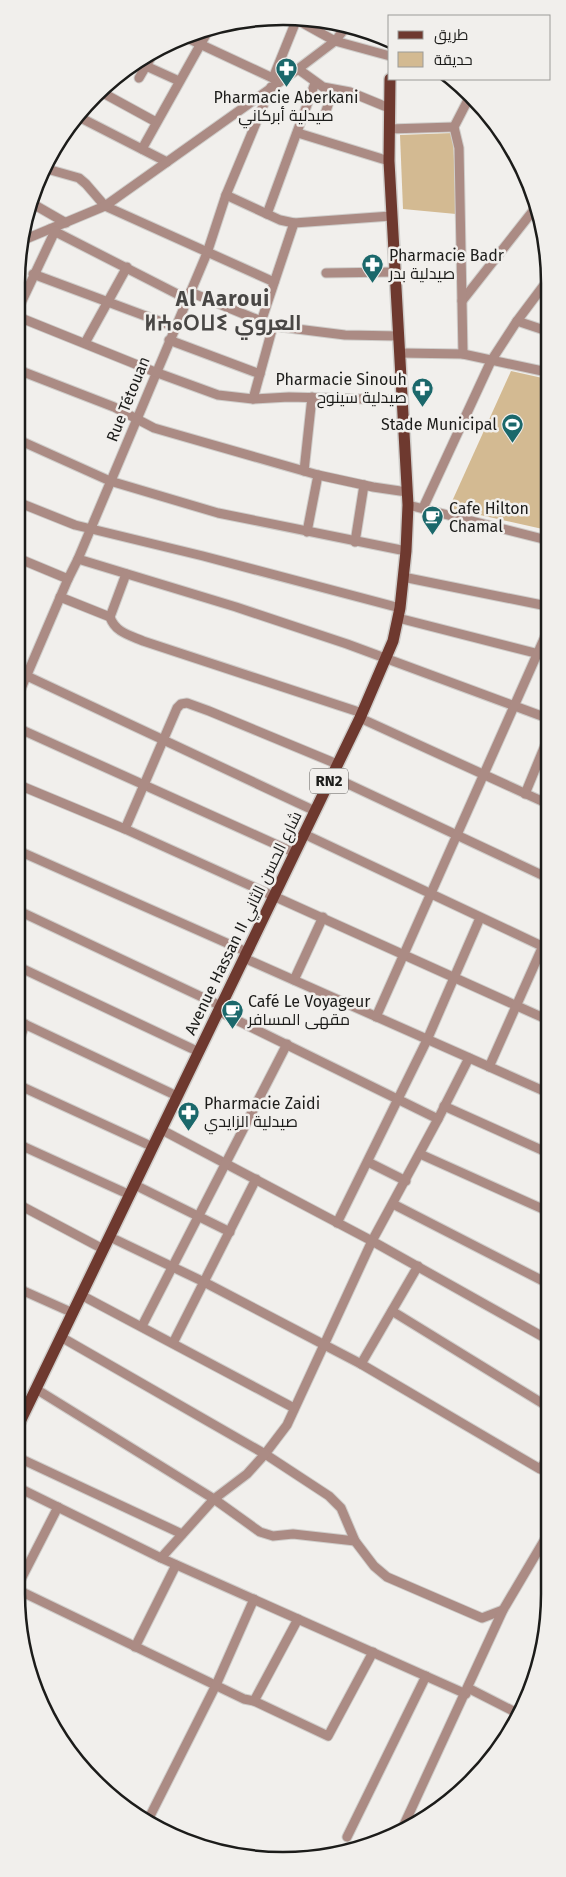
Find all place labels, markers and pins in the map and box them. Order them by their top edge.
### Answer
pharmacy icon: Pharmacie Aberkani صيدلية أبركاني [274,56,298,87]
place label: Pharmacie Aberkani صيدلية أبركاني [214,88,358,129]
place label: Pharmacie Badr صيدلية بدر [388,246,505,283]
pharmacy icon: Pharmacie Badr صيدلية بدر [361,252,385,283]
place label: Pharmacie Sinouh صيدلية سينوح [276,370,407,409]
pharmacy icon: Pharmacie Sinouh صيدلية سينوح [411,376,435,407]
sports icon: Stade Municipal [501,412,525,443]
place label: Stade Municipal [381,415,497,434]
place label: Cafe Hilton Chamal [449,499,529,536]
cafe icon: Cafe Hilton Chamal [421,505,445,536]
place label: Café Le Voyageur مقهى المسافر [247,992,371,1030]
cafe icon: Café Le Voyageur مقهى المسافر [220,998,244,1029]
place label: Pharmacie Zaidi صيدلية الزايدي [204,1094,320,1135]
pharmacy icon: Pharmacie Zaidi صيدلية الزايدي [176,1100,200,1131]

